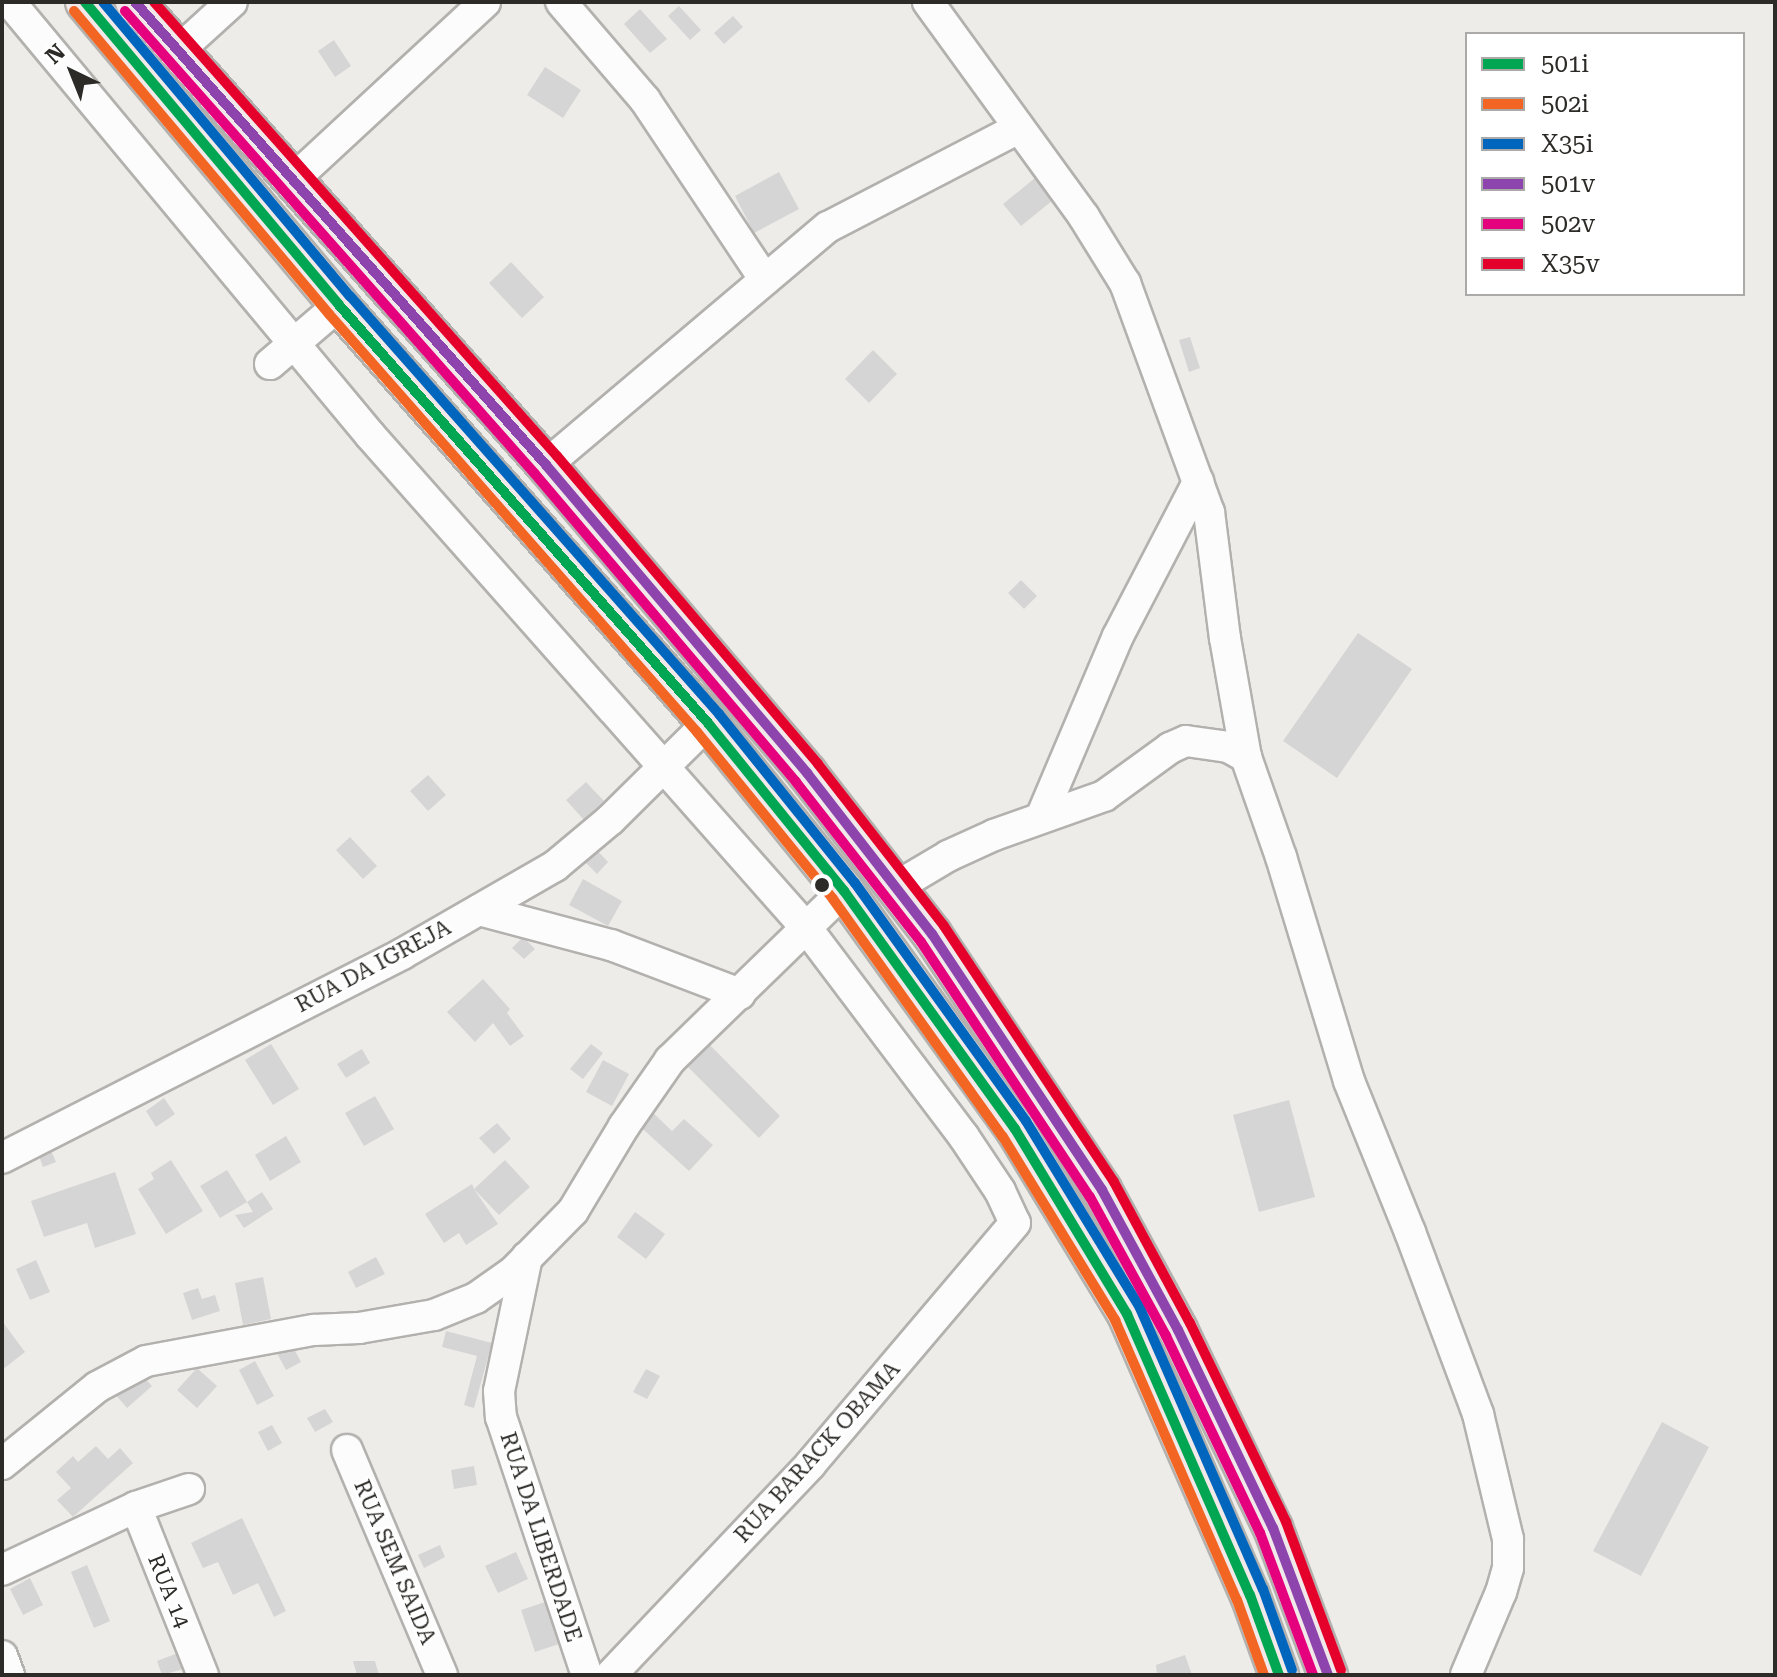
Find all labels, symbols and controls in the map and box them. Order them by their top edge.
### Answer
north arrow [32,32,112,112]
legend [1465,32,1745,296]
text: N [41,39,70,69]
text: 501i [1541,50,1589,78]
text: 502i [1541,90,1589,118]
text: X35i [1541,130,1593,158]
text: 501v [1541,170,1595,198]
text: 502v [1541,210,1595,238]
text: X35v [1541,250,1600,278]
unlabelled marker [814,877,830,893]
street label: RUA DA IGREJA [291,914,455,1018]
street label: RUA BARACK OBAMA [729,1356,905,1548]
street label: RUA DA LIBERDADE [495,1429,587,1645]
street label: RUA SEM SAIDA [348,1476,442,1648]
street label: RUA 14 [142,1550,196,1632]

